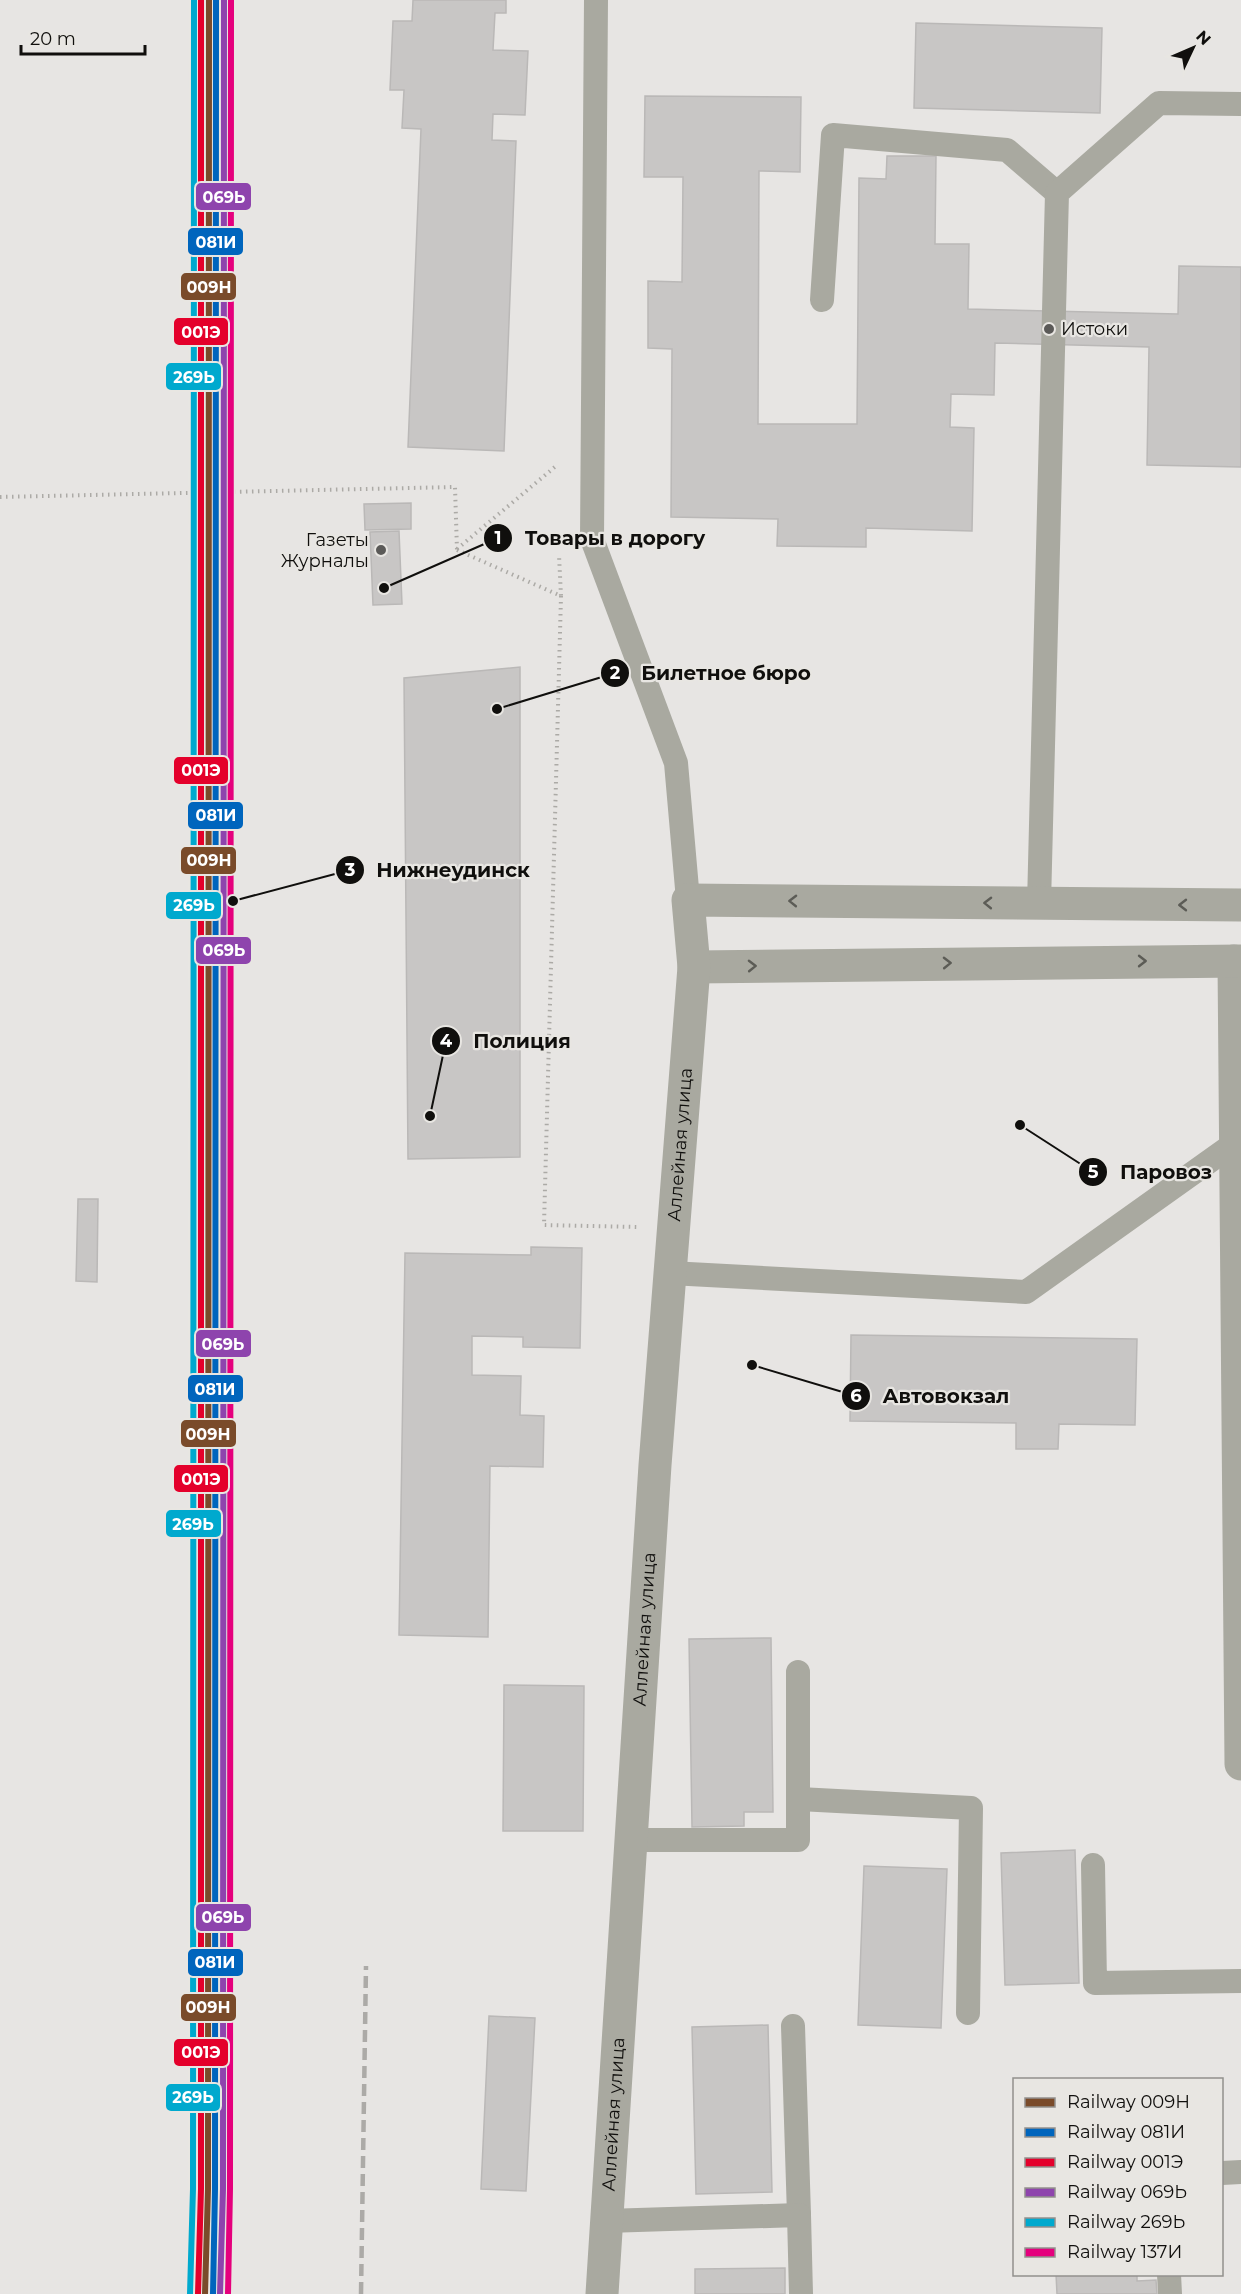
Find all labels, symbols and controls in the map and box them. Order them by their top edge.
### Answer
scale bar [21,18,146,56]
north arrow [1163,18,1223,78]
text: N [1192,27,1215,49]
text: 20 m [30,28,76,50]
line badge: 069Ь [195,182,252,211]
text: 069Ь [203,188,246,207]
line badge: 081И [187,227,244,256]
text: 081И [196,233,236,252]
line badge: 009Н [180,272,237,301]
text: 009Н [187,278,232,297]
line badge: 001Э [173,317,229,346]
place label: Истоки [1061,318,1128,340]
marker: Истоки [1042,322,1056,336]
text: 001Э [181,323,221,342]
line badge: 269Ь [165,362,222,391]
text: 269Ь [173,368,215,387]
callout: Товары в дорогу [483,519,717,557]
text: Товары в дорогу [525,526,706,550]
text: 1 [494,527,502,549]
place label: Газеты Журналы [281,529,369,572]
marker: Газеты Журналы [374,543,388,557]
callout: Билетное бюро [600,654,823,692]
text: Билетное бюро [641,661,811,685]
text: 2 [610,662,621,684]
line badge: 001Э [173,756,229,785]
text: 001Э [181,761,221,780]
line badge: 081И [187,801,244,830]
text: 081И [196,806,236,825]
line badge: 009Н [180,846,237,875]
text: 009Н [187,851,232,870]
callout: Нижнеудинск [335,851,542,889]
text: Нижнеудинск [376,858,530,882]
text: 3 [344,859,356,881]
line badge: 269Ь [165,891,222,920]
one-way arrow [788,895,797,907]
text: 269Ь [173,896,215,915]
one-way arrow [983,897,992,909]
one-way arrow [1178,899,1187,911]
line badge: 069Ь [195,936,252,965]
text: 069Ь [203,941,246,960]
one-way arrow [1138,955,1147,967]
one-way arrow [943,957,952,969]
one-way arrow [748,960,757,972]
callout: Полиция [431,1022,583,1060]
text: Полиция [473,1029,571,1053]
text: 4 [440,1030,453,1052]
street label: Аллейная улица [663,1067,697,1222]
callout: Паровоз [1078,1153,1224,1191]
text: Паровоз [1120,1160,1212,1184]
text: 5 [1088,1161,1099,1183]
line badge: 069Ь [195,1329,252,1358]
text: 069Ь [202,1335,245,1354]
line badge: 081И [187,1374,244,1403]
callout: Автовокзал [841,1377,1021,1415]
text: 081И [195,1380,235,1399]
text: Автовокзал [883,1384,1009,1408]
text: 6 [850,1385,862,1407]
line badge: 009Н [180,1419,237,1448]
text: 009Н [186,1425,231,1444]
line badge: 001Э [173,1464,229,1493]
text: 001Э [181,1470,221,1489]
line badge: 269Ь [165,1509,222,1538]
text: 269Ь [172,1515,214,1534]
street label: Аллейная улица [629,1552,660,1707]
line badge: 069Ь [195,1903,252,1932]
text: 069Ь [202,1908,245,1927]
line badge: 081И [187,1948,244,1977]
text: 081И [195,1953,235,1972]
line badge: 009Н [180,1993,237,2022]
text: 009Н [186,1998,231,2017]
street label: Аллейная улица [598,2037,629,2192]
line badge: 001Э [173,2038,229,2067]
text: 001Э [181,2043,221,2062]
legend [1013,2078,1223,2276]
line badge: 269Ь [165,2083,221,2112]
text: 269Ь [172,2088,214,2107]
text: Railway 009Н [1067,2091,1190,2113]
text: Railway 081И [1067,2121,1185,2143]
text: Railway 001Э [1067,2151,1183,2173]
text: Railway 069Ь [1067,2181,1187,2203]
text: Railway 269Ь [1067,2211,1185,2233]
text: Railway 137И [1067,2241,1182,2263]

